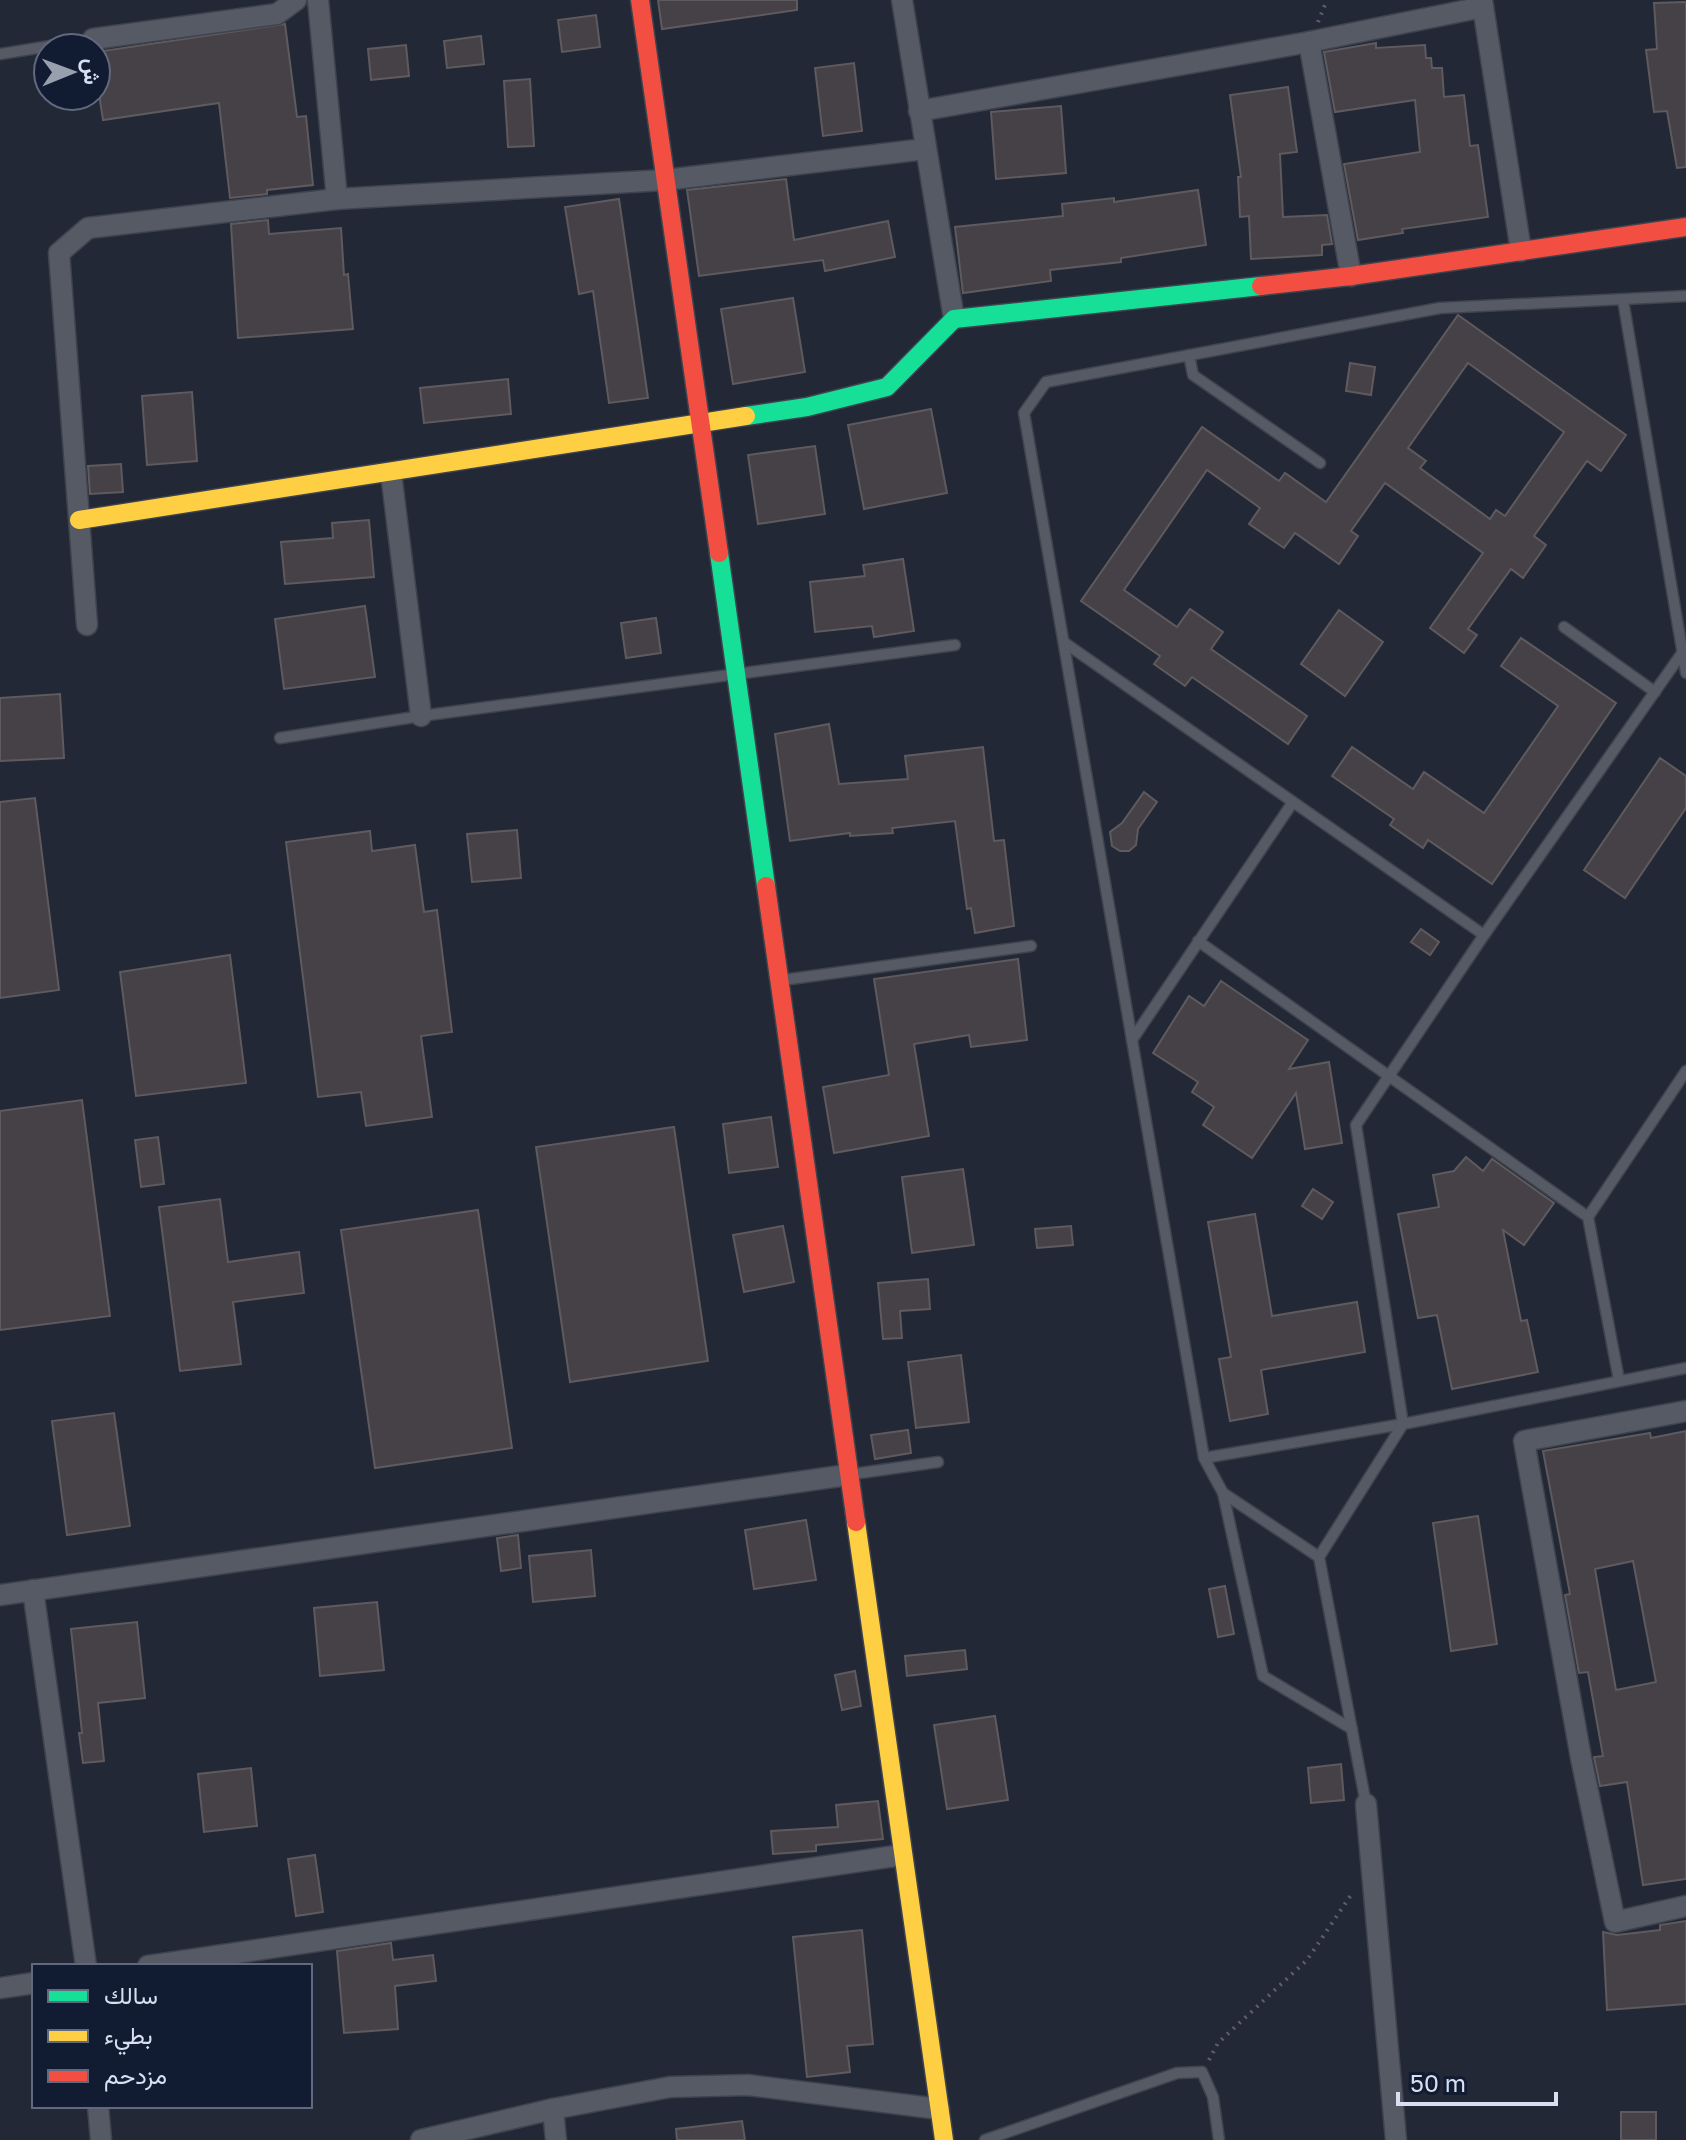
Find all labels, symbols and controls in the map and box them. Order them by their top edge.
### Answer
north arrow [32,32,112,112]
text: ش [78,58,106,85]
legend [32,1964,312,2108]
text: سالك [104,1980,158,2009]
text: بطيء [104,2020,153,2055]
scale bar [1398,2056,1556,2106]
text: مزدحم [104,2060,167,2092]
text: 50 m [1410,2068,1466,2097]

